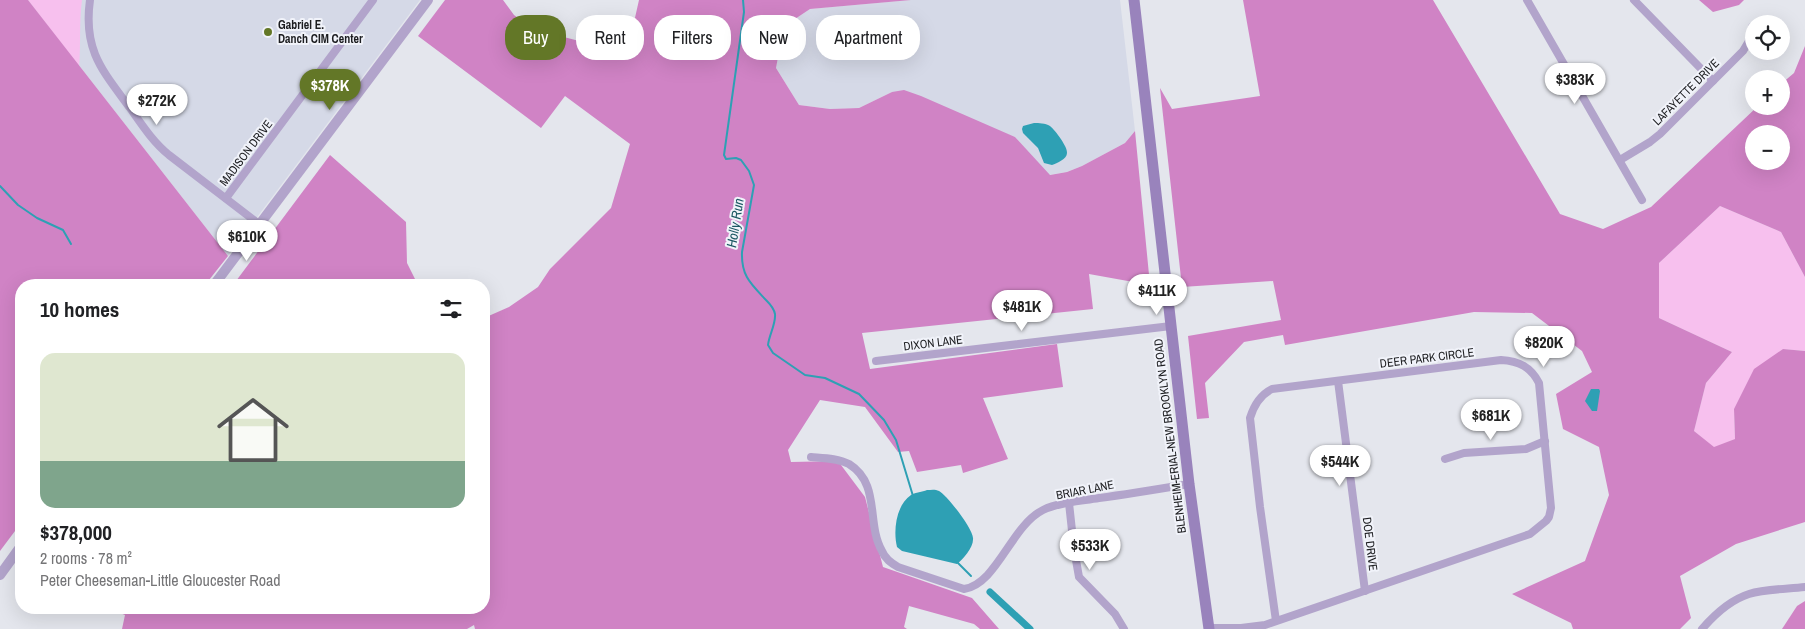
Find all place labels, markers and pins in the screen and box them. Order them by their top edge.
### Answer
place label: Gabriel E. Danch CIM Center [278,17,363,47]
marker: Gabriel E. Danch CIM Center [262,26,274,38]
pin: $383K [1540,62,1610,105]
pin: $378K [295,68,365,111]
pin: $272K [122,84,192,126]
pin: $610K [212,220,282,262]
pin: $411K [1122,274,1192,316]
pin: $481K [987,290,1057,332]
pin: $820K [1509,326,1579,368]
pin: $681K [1456,398,1526,441]
pin: $544K [1305,444,1375,487]
pin: $533K [1055,528,1125,571]

